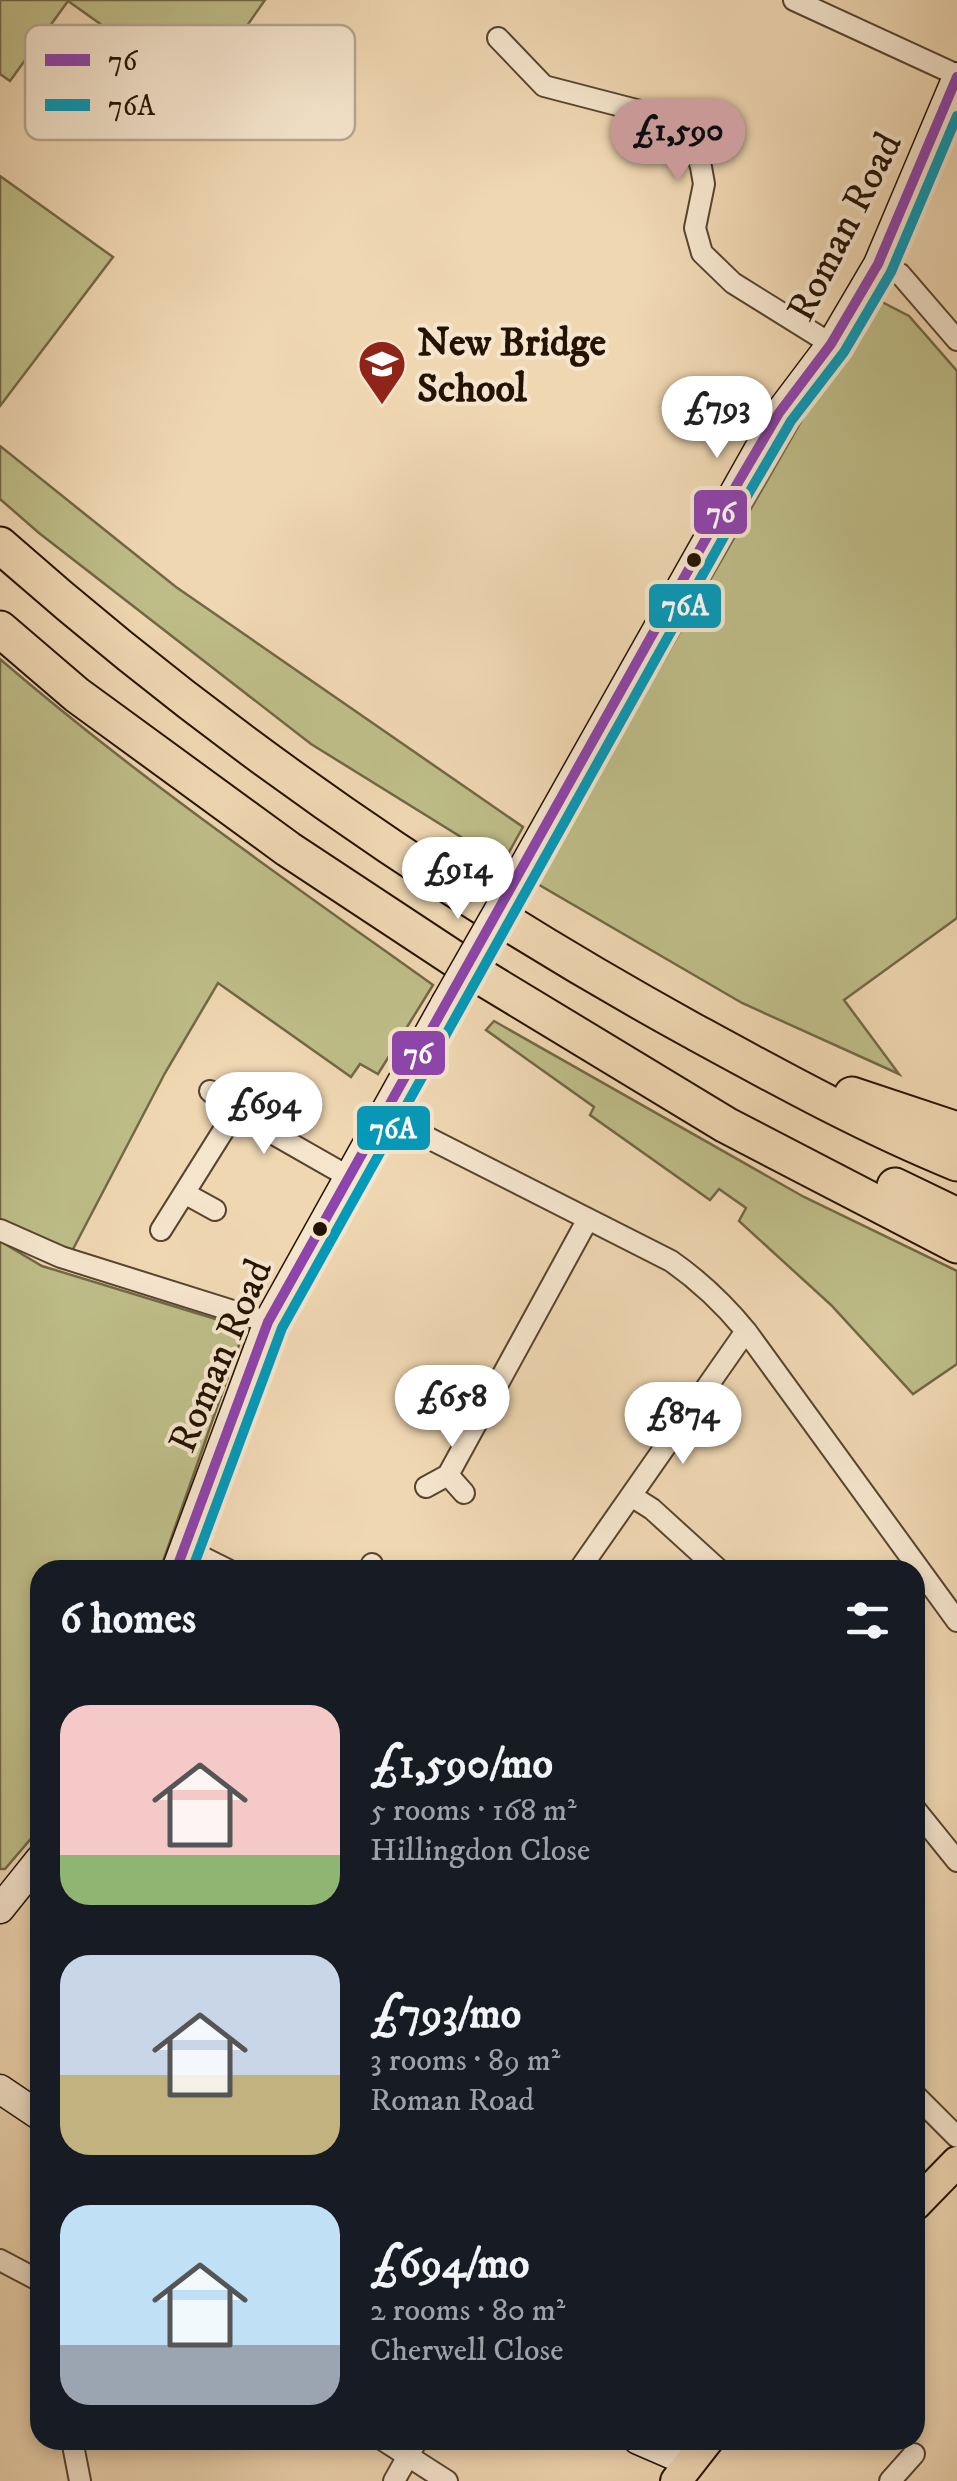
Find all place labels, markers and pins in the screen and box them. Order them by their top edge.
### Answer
pin: £1,590 [597,99,759,184]
place label: New Bridge School [417,319,606,415]
school or university icon: New Bridge School [356,338,408,406]
pin: £793 [658,376,776,461]
unlabelled marker [684,550,704,570]
pin: £914 [399,837,517,922]
pin: £694 [205,1072,323,1157]
unlabelled marker [310,1219,330,1239]
pin: £658 [393,1365,511,1450]
pin: £874 [624,1382,742,1467]

